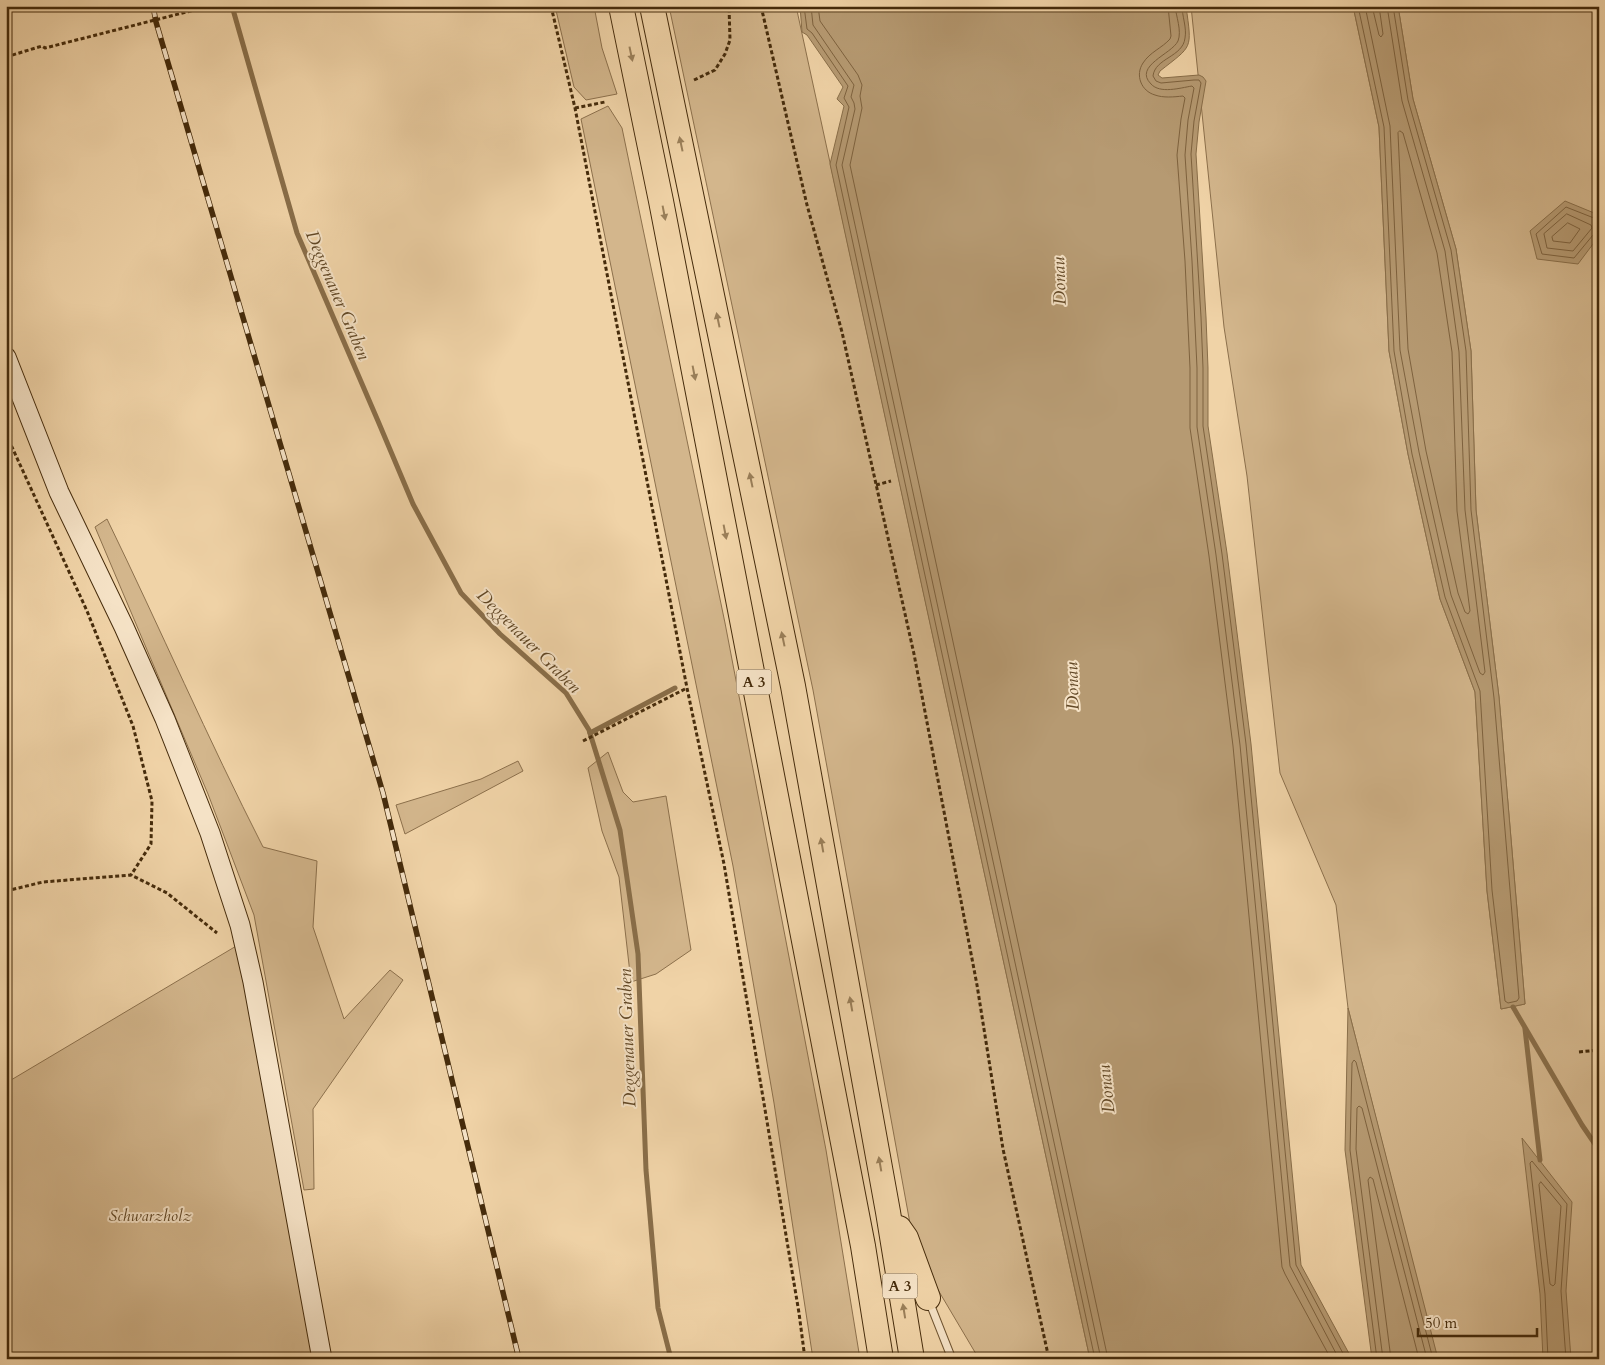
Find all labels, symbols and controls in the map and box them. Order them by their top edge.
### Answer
one-way arrow [627,46,635,62]
one-way arrow [677,137,685,152]
one-way arrow [660,206,668,222]
water label: Deggenauer Graben [299,227,376,364]
water label: Donau [1046,256,1073,306]
one-way arrow [714,313,722,328]
one-way arrow [691,365,699,381]
one-way arrow [746,471,754,487]
one-way arrow [722,525,730,541]
water label: Deggenauer Graben [471,584,587,699]
one-way arrow [779,630,787,646]
water label: Donau [1059,661,1086,711]
road number: A 3 [736,670,772,694]
one-way arrow [817,836,825,852]
water label: Deggenauer Graben [613,968,642,1108]
one-way arrow [846,996,854,1012]
water label: Donau [1092,1063,1121,1114]
one-way arrow [875,1156,883,1172]
park label: Schwarzholz [109,1205,191,1227]
road number: A 3 [882,1274,918,1298]
one-way arrow [900,1302,908,1318]
scale bar [1418,1305,1536,1337]
text: 50 m [1425,1313,1457,1333]

